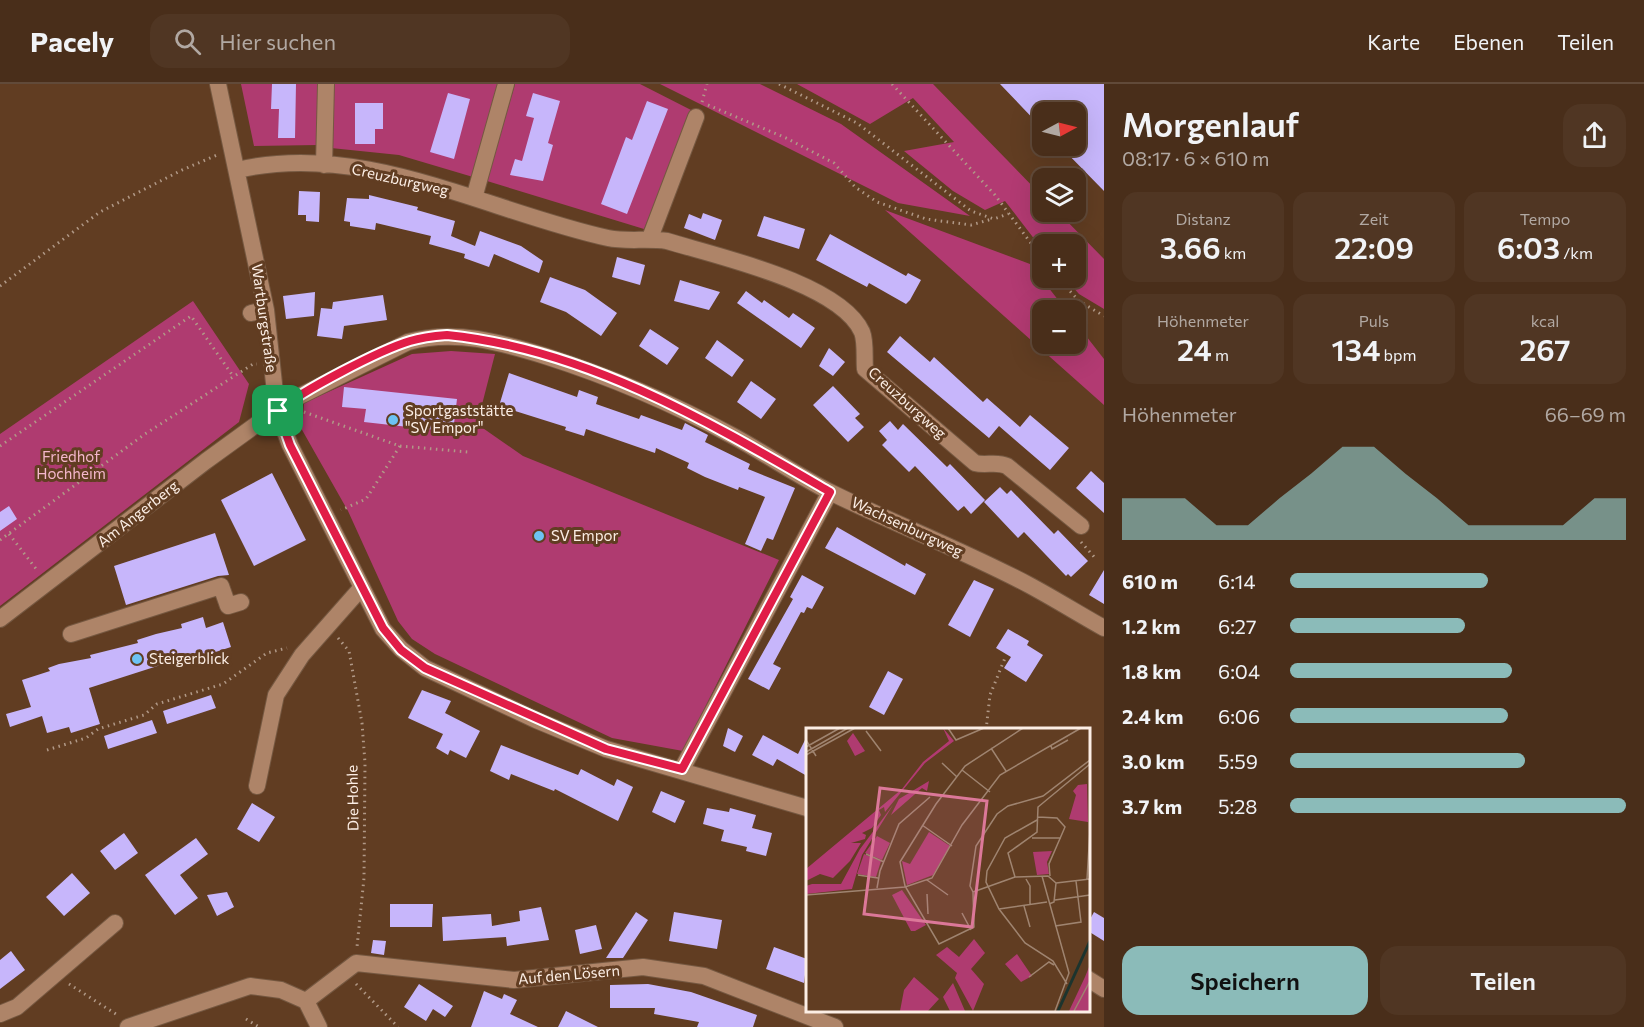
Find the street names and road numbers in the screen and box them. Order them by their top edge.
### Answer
street label: Creuzburgweg [350,159,450,199]
street label: Wartburgstraße [248,262,282,373]
street label: Creuzburgweg [865,362,950,442]
street label: Am Angerberg [93,476,182,550]
street label: Wachsenburgweg [849,492,966,560]
street label: Die Hohle [342,765,362,831]
street label: Auf den Lösern [517,961,621,987]

